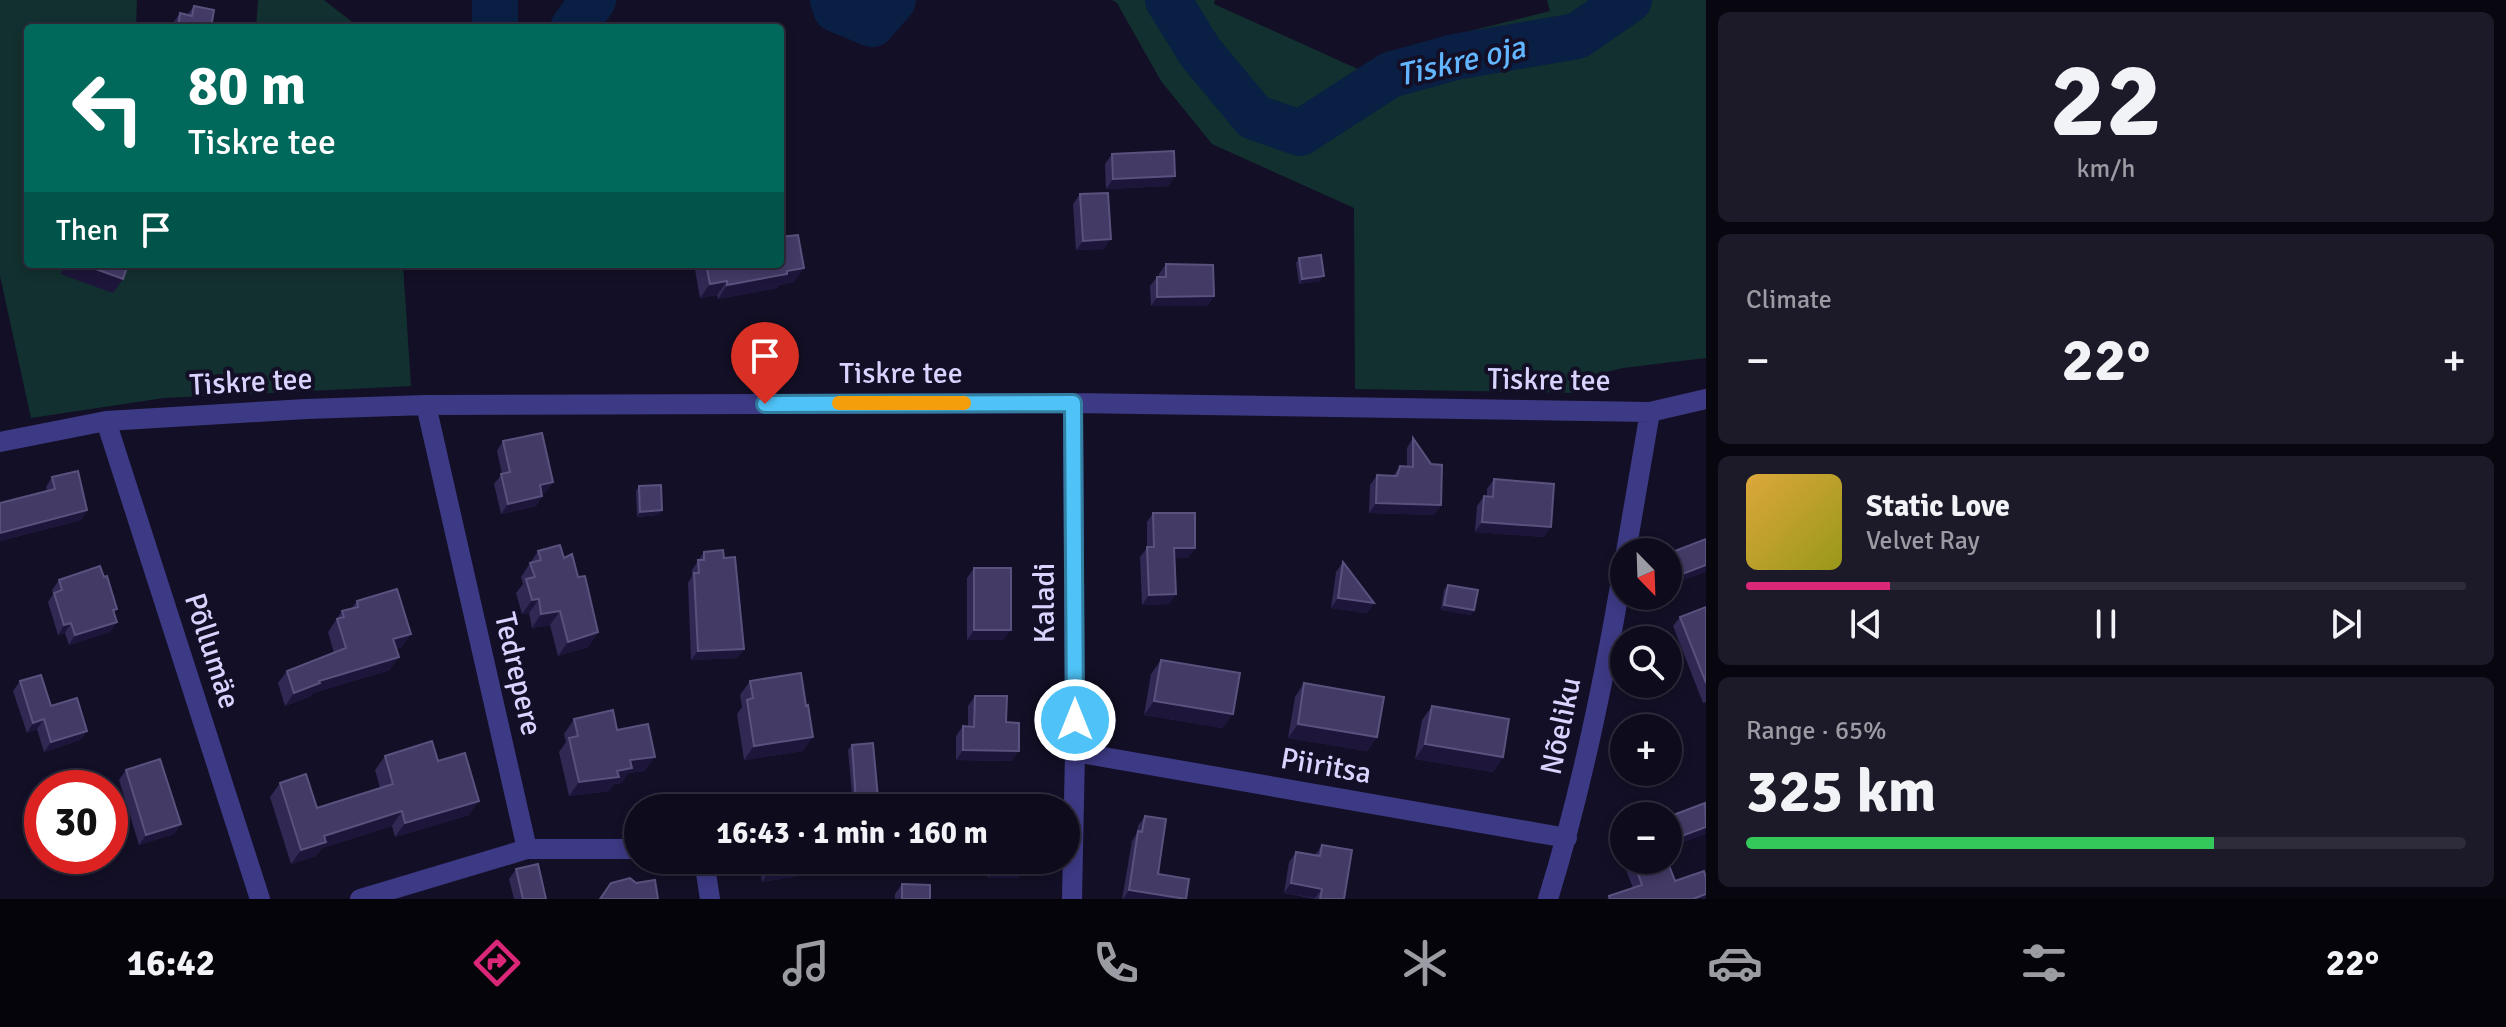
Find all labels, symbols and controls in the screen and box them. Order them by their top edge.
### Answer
water label: Tiskre oja [1393,27,1530,95]
text: 22 [2050,37,2162,165]
text: 80 m [188,51,306,120]
icon: left [56,56,160,160]
text: Tiskre tee [188,120,336,165]
text: km/h [2077,153,2135,185]
icon: arrive [134,208,178,252]
text: Then [56,212,118,249]
text: Climate [1746,284,1832,316]
pin [731,322,799,404]
text: 22° [2062,324,2150,398]
icon: arrive [743,334,787,378]
text: − [1746,334,1770,388]
text: + [2442,334,2466,388]
street label: Tiskre tee [839,355,963,392]
street label: Tiskre tee [188,360,314,404]
street label: Tiskre tee [1487,360,1611,400]
text: Static Love [1866,488,2010,525]
text: Velvet Ray [1866,525,1980,557]
north arrow [1610,538,1682,610]
map controls [1610,538,1682,874]
street label: Kaladi [1026,563,1063,643]
street label: Põllumäe [176,589,248,713]
icon: previous [1844,602,1888,646]
icon: pause [2084,602,2128,646]
icon: next [2324,602,2368,646]
street label: Tedrepere [486,609,550,739]
button: search [1610,626,1682,698]
street label: Nõeliku [1533,674,1589,778]
position arrow [1033,678,1117,762]
button: + [1610,714,1682,786]
text: Range · 65% [1746,715,1887,747]
street label: Piiritsa [1278,740,1374,792]
text: 325 km [1746,755,1936,829]
speed limit sign: 30 [24,770,128,874]
button: − [1610,802,1682,874]
text: 16:43 · 1 min · 160 m [716,815,988,852]
icon: directions [469,935,525,991]
icon: music [778,935,834,991]
icon: phone [1088,935,1144,991]
icon: climate [1397,935,1453,991]
icon: car [1707,935,1763,991]
icon: filters [2016,935,2072,991]
text: 16:42 [127,941,215,986]
text: 22° [2326,941,2379,986]

